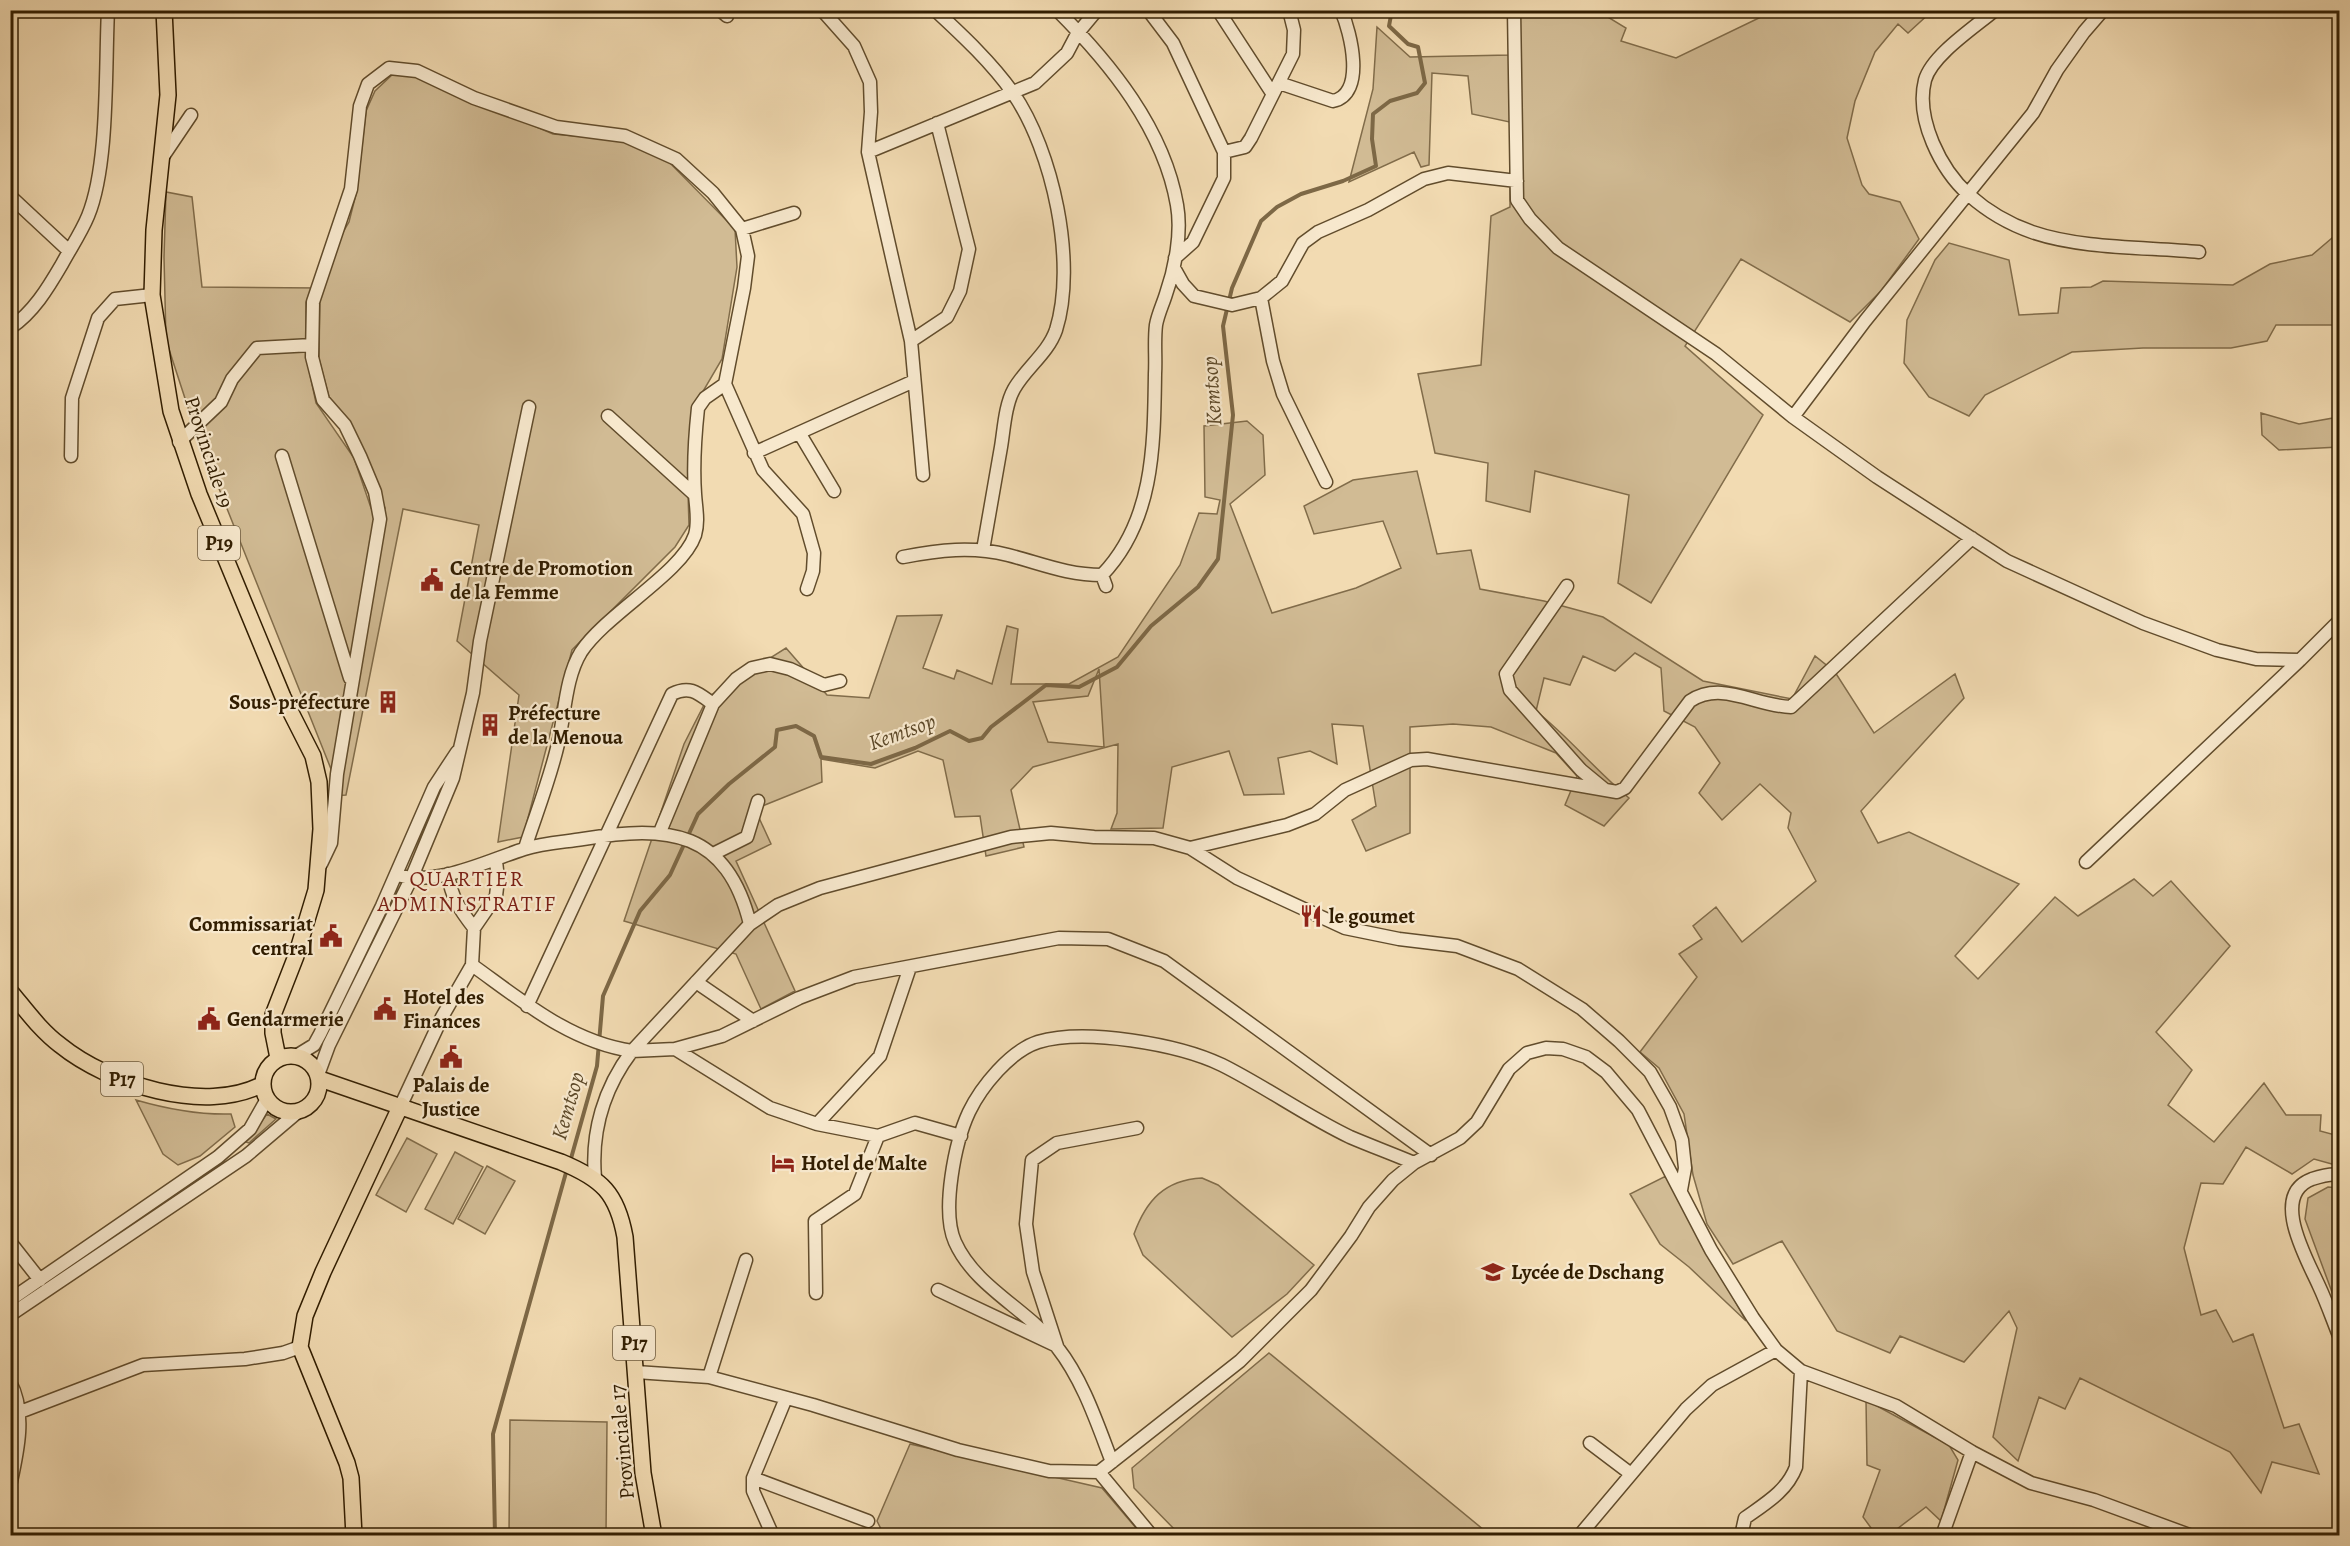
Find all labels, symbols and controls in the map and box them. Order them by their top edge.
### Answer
water label: Kemtsop [1195,355,1229,427]
street label: Provinciale 19 [178,392,240,512]
road number: P19 [198,526,240,560]
place label: Centre de Promotion de la Femme [450,554,633,606]
public building icon: Centre de Promotion de la Femme [419,567,445,593]
place label: Sous-préfecture [229,688,370,716]
building icon: Sous-préfecture [375,689,401,715]
place label: Préfecture de la Menoua [508,699,624,751]
water label: Kemtsop [864,706,940,758]
building icon: Préfecture de la Menoua [477,712,503,738]
district label: QUARTIER ADMINISTRATIF [377,864,556,919]
place label: le goumet [1329,902,1415,930]
restaurant icon: le goumet [1298,903,1324,929]
place label: Commissariat central [189,910,313,962]
public building icon: Commissariat central [318,923,344,949]
place label: Hotel des Finances [403,983,484,1035]
public building icon: Hotel des Finances [372,996,398,1022]
place label: Gendarmerie [227,1005,344,1033]
public building icon: Gendarmerie [196,1006,222,1032]
public building icon: Palais de Justice [438,1044,464,1070]
road number: P17 [101,1062,143,1096]
water label: Kemtsop [544,1068,592,1144]
place label: Palais de Justice [413,1071,490,1123]
place label: Hotel de Malte [801,1149,928,1177]
hotel icon: Hotel de Malte [770,1150,796,1176]
place label: Lycée de Dschang [1511,1258,1664,1286]
school or university icon: Lycée de Dschang [1480,1259,1506,1285]
road number: P17 [613,1326,655,1360]
street label: Provinciale 17 [603,1383,641,1501]

